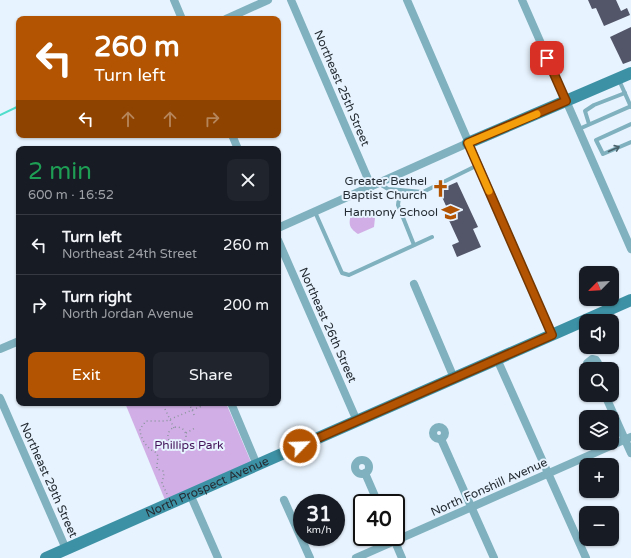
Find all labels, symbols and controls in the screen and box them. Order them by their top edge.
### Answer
street label: Northeast 25th Street [311,28,373,148]
text: 260 m [94,30,180,64]
icon: left [28,32,80,84]
pin [530,41,564,75]
icon: arrive [536,47,558,69]
text: Turn left [94,64,166,86]
icon: left [75,108,97,130]
icon: ahead [117,108,139,130]
icon: ahead [159,108,181,130]
icon: right [201,108,223,130]
one-way arrow [608,145,620,152]
text: 2 min [28,157,92,186]
button: close [227,159,269,201]
place label: Greater Bethel Baptist Church [342,174,427,202]
church icon: Greater Bethel Baptist Church [430,178,450,198]
text: 600 m · 16:52 [28,187,114,203]
school or university icon: Harmony School [441,202,461,222]
place label: Harmony School [344,205,438,219]
text: Turn left [62,228,122,246]
icon: left [28,234,50,256]
text: 260 m [223,236,269,254]
text: Northeast 24th Street [62,246,197,262]
street label: Northeast 26th Street [296,265,360,385]
north arrow [579,266,619,306]
map controls [579,266,619,546]
text: Turn right [62,288,132,306]
icon: right [28,294,50,316]
text: 200 m [223,296,269,314]
text: North Jordan Avenue [62,306,193,322]
button: sound [579,314,619,354]
button: Exit [28,352,145,398]
button: Share [153,352,269,398]
button: search [579,362,619,402]
button: layers [579,410,619,450]
street label: Northeast 29th Street [17,420,81,540]
position arrow [279,425,321,467]
park label: Phillips Park [154,438,224,452]
street label: North Prospect Avenue [143,454,271,520]
street label: North Fonshill Avenue [429,455,550,519]
button: + [579,458,619,498]
speed limit sign: 40 [353,494,405,546]
text: 31 [306,503,332,527]
button: − [579,506,619,546]
text: km/h [306,524,332,536]

